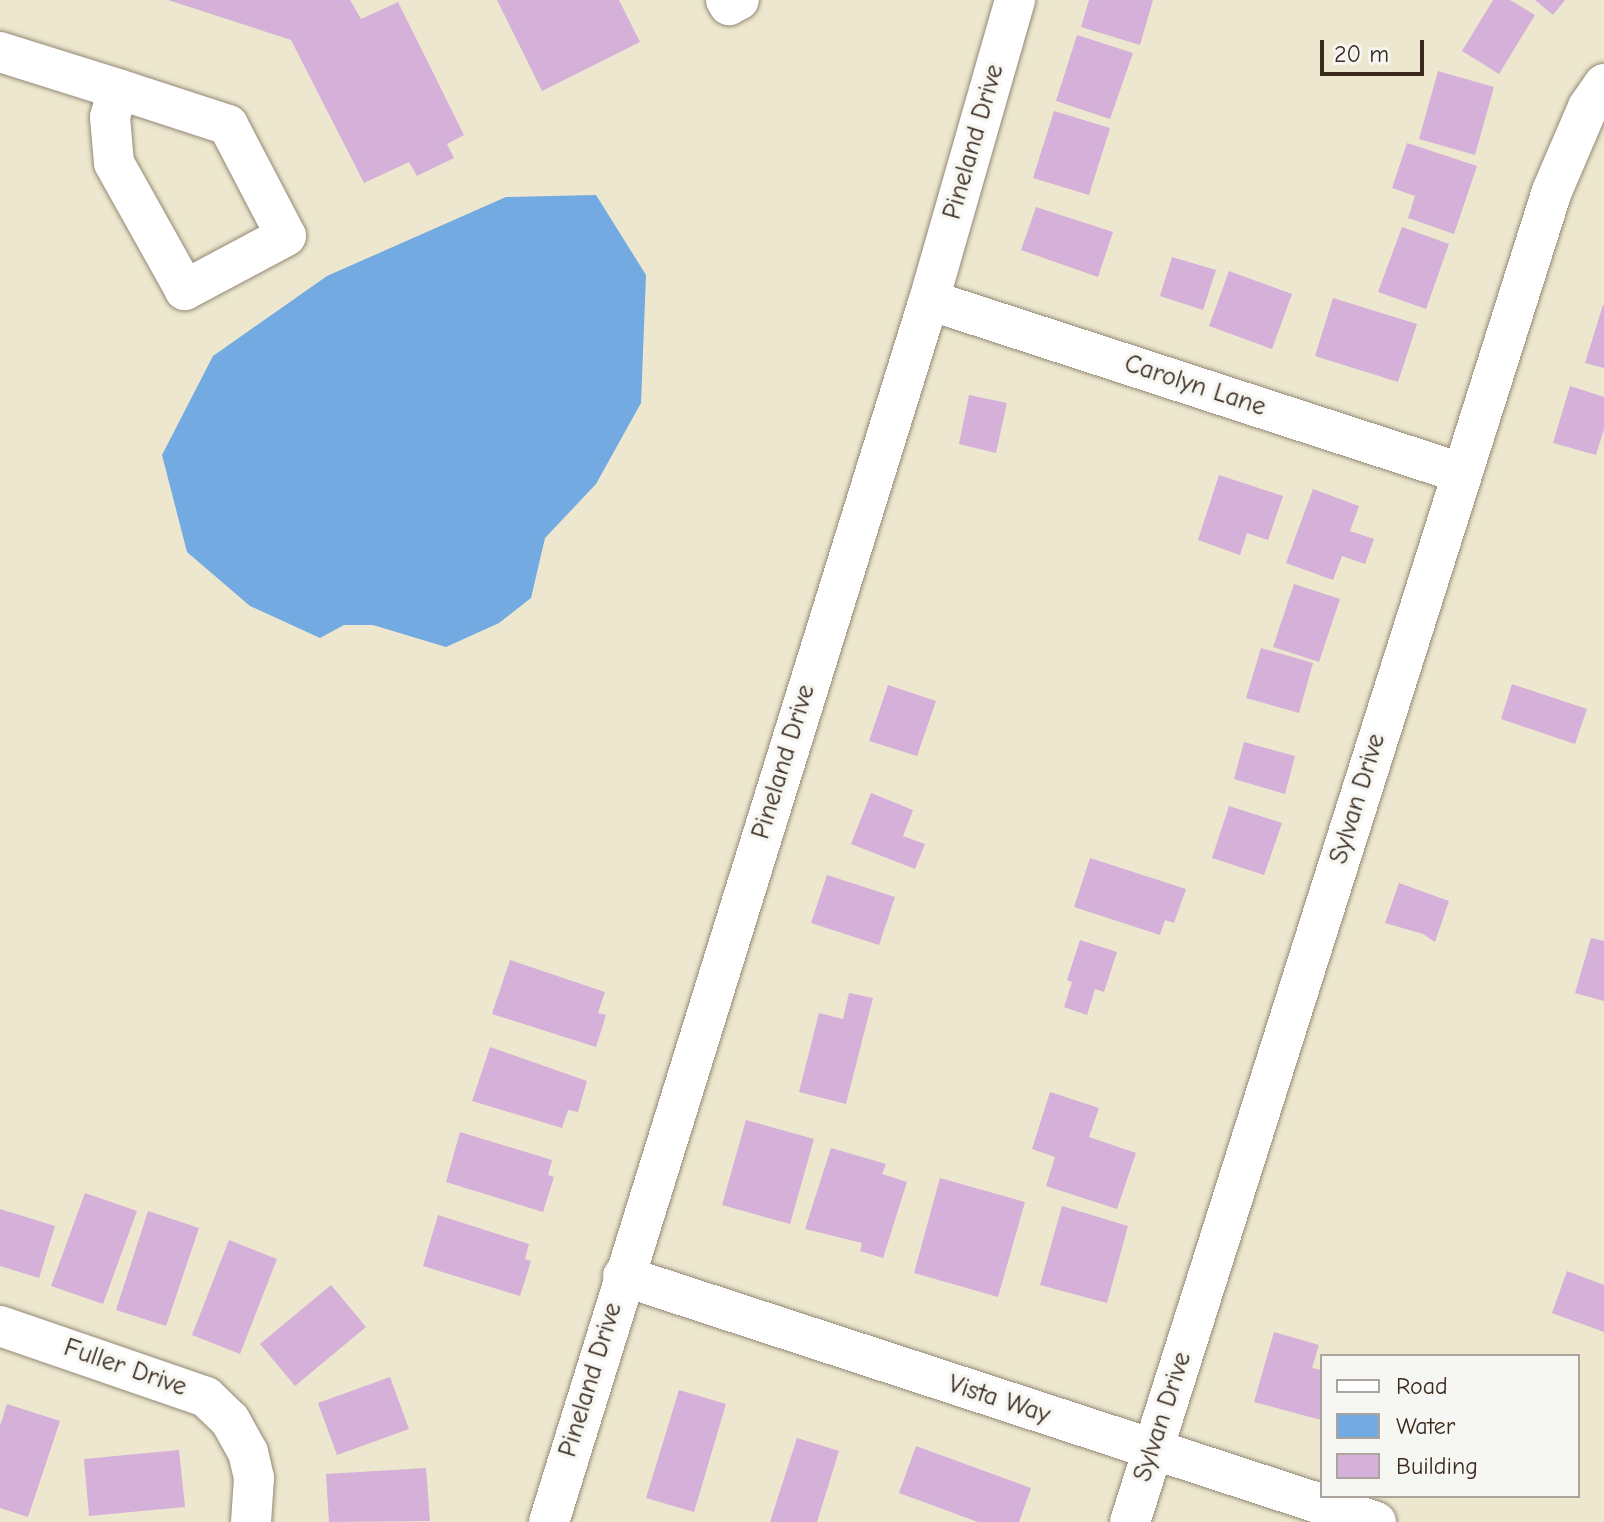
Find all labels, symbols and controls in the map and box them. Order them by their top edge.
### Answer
scale bar [1324,24,1428,74]
text: 20 m [1334,40,1389,68]
street label: Pineland Drive [937,61,1011,223]
street label: Carolyn Lane [1120,348,1270,424]
street label: Pineland Drive [746,681,822,843]
street label: Sylvan Drive [1323,730,1393,868]
street label: Pineland Drive [553,1299,629,1461]
street label: Fuller Drive [60,1332,190,1404]
street label: Sylvan Drive [1127,1348,1199,1486]
legend [1320,1354,1580,1498]
street label: Vista Way [944,1369,1054,1431]
text: Road [1396,1372,1448,1400]
text: Water [1396,1412,1455,1440]
text: Building [1396,1452,1478,1480]

